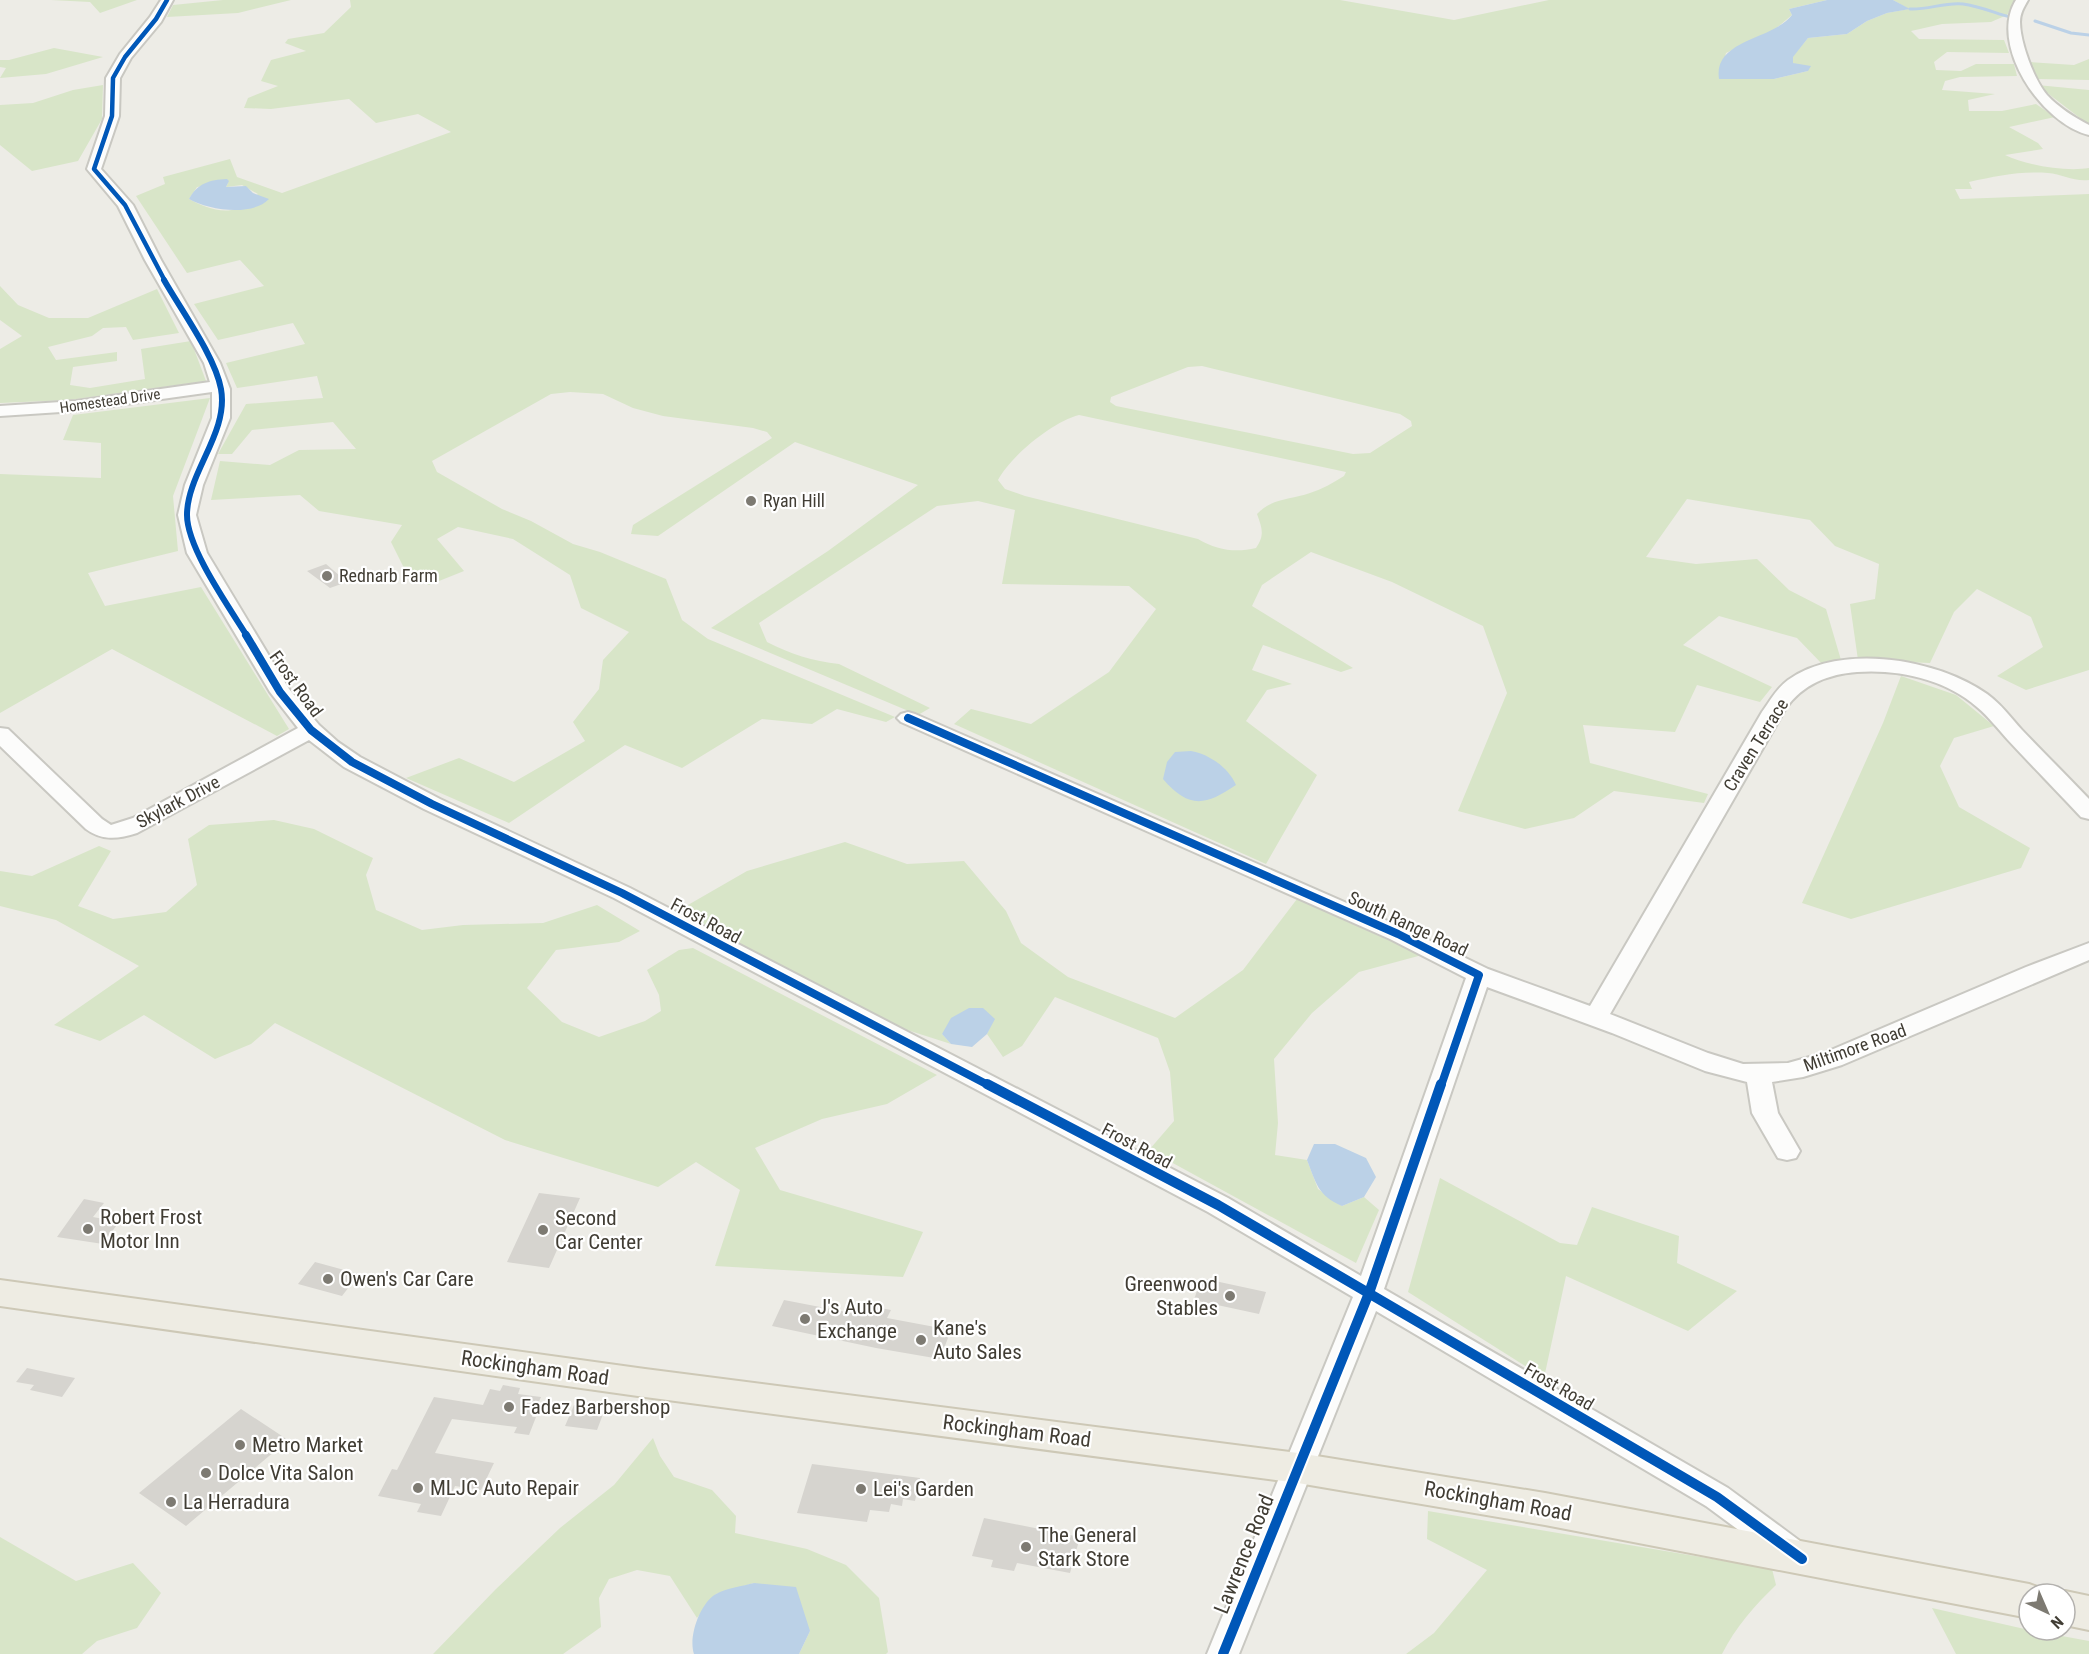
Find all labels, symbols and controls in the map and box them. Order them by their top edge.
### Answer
street label: Homestead Drive [59,385,161,417]
place label: Ryan Hill [763,490,825,511]
marker: Ryan Hill [744,494,758,508]
place label: Rednarb Farm [339,565,438,586]
marker: Rednarb Farm [320,569,334,583]
street label: Frost Road [265,647,327,721]
street label: Craven Terrace [1719,695,1792,795]
street label: Skylark Drive [133,771,223,832]
street label: South Range Road [1345,887,1471,960]
street label: Frost Road [667,893,745,948]
street label: Miltimore Road [1801,1019,1909,1076]
street label: Frost Road [1098,1118,1176,1173]
place label: Robert Frost Motor Inn [100,1205,202,1253]
place label: Second Car Center [555,1206,643,1254]
marker: Robert Frost Motor Inn [81,1222,95,1236]
marker: Second Car Center [536,1223,550,1237]
place label: Owen's Car Care [340,1267,474,1291]
marker: Owen's Car Care [321,1272,335,1286]
place label: Greenwood Stables [1124,1272,1218,1320]
marker: Greenwood Stables [1223,1289,1237,1303]
place label: J's Auto Exchange [817,1295,897,1343]
marker: J's Auto Exchange [798,1312,812,1326]
place label: Kane's Auto Sales [933,1316,1022,1364]
marker: Kane's Auto Sales [914,1333,928,1347]
street label: Rockingham Road [459,1346,611,1390]
street label: Frost Road [1521,1358,1598,1415]
place label: Fadez Barbershop [521,1395,670,1419]
marker: Fadez Barbershop [502,1400,516,1414]
street label: Rockingham Road [941,1410,1093,1452]
place label: Metro Market [252,1433,363,1457]
marker: Metro Market [233,1438,247,1452]
place label: Dolce Vita Salon [218,1461,354,1485]
marker: Dolce Vita Salon [199,1466,213,1480]
place label: MLJC Auto Repair [430,1476,579,1500]
street label: Rockingham Road [1422,1476,1574,1526]
place label: Lei's Garden [873,1477,974,1501]
marker: MLJC Auto Repair [411,1481,425,1495]
marker: Lei's Garden [854,1482,868,1496]
place label: La Herradura [183,1490,290,1514]
street label: Lawrence Road [1209,1491,1279,1617]
marker: La Herradura [164,1495,178,1509]
place label: The General Stark Store [1038,1523,1137,1571]
marker: The General Stark Store [1019,1540,1033,1554]
north arrow [2017,1582,2077,1642]
text: N [2047,1612,2067,1633]

